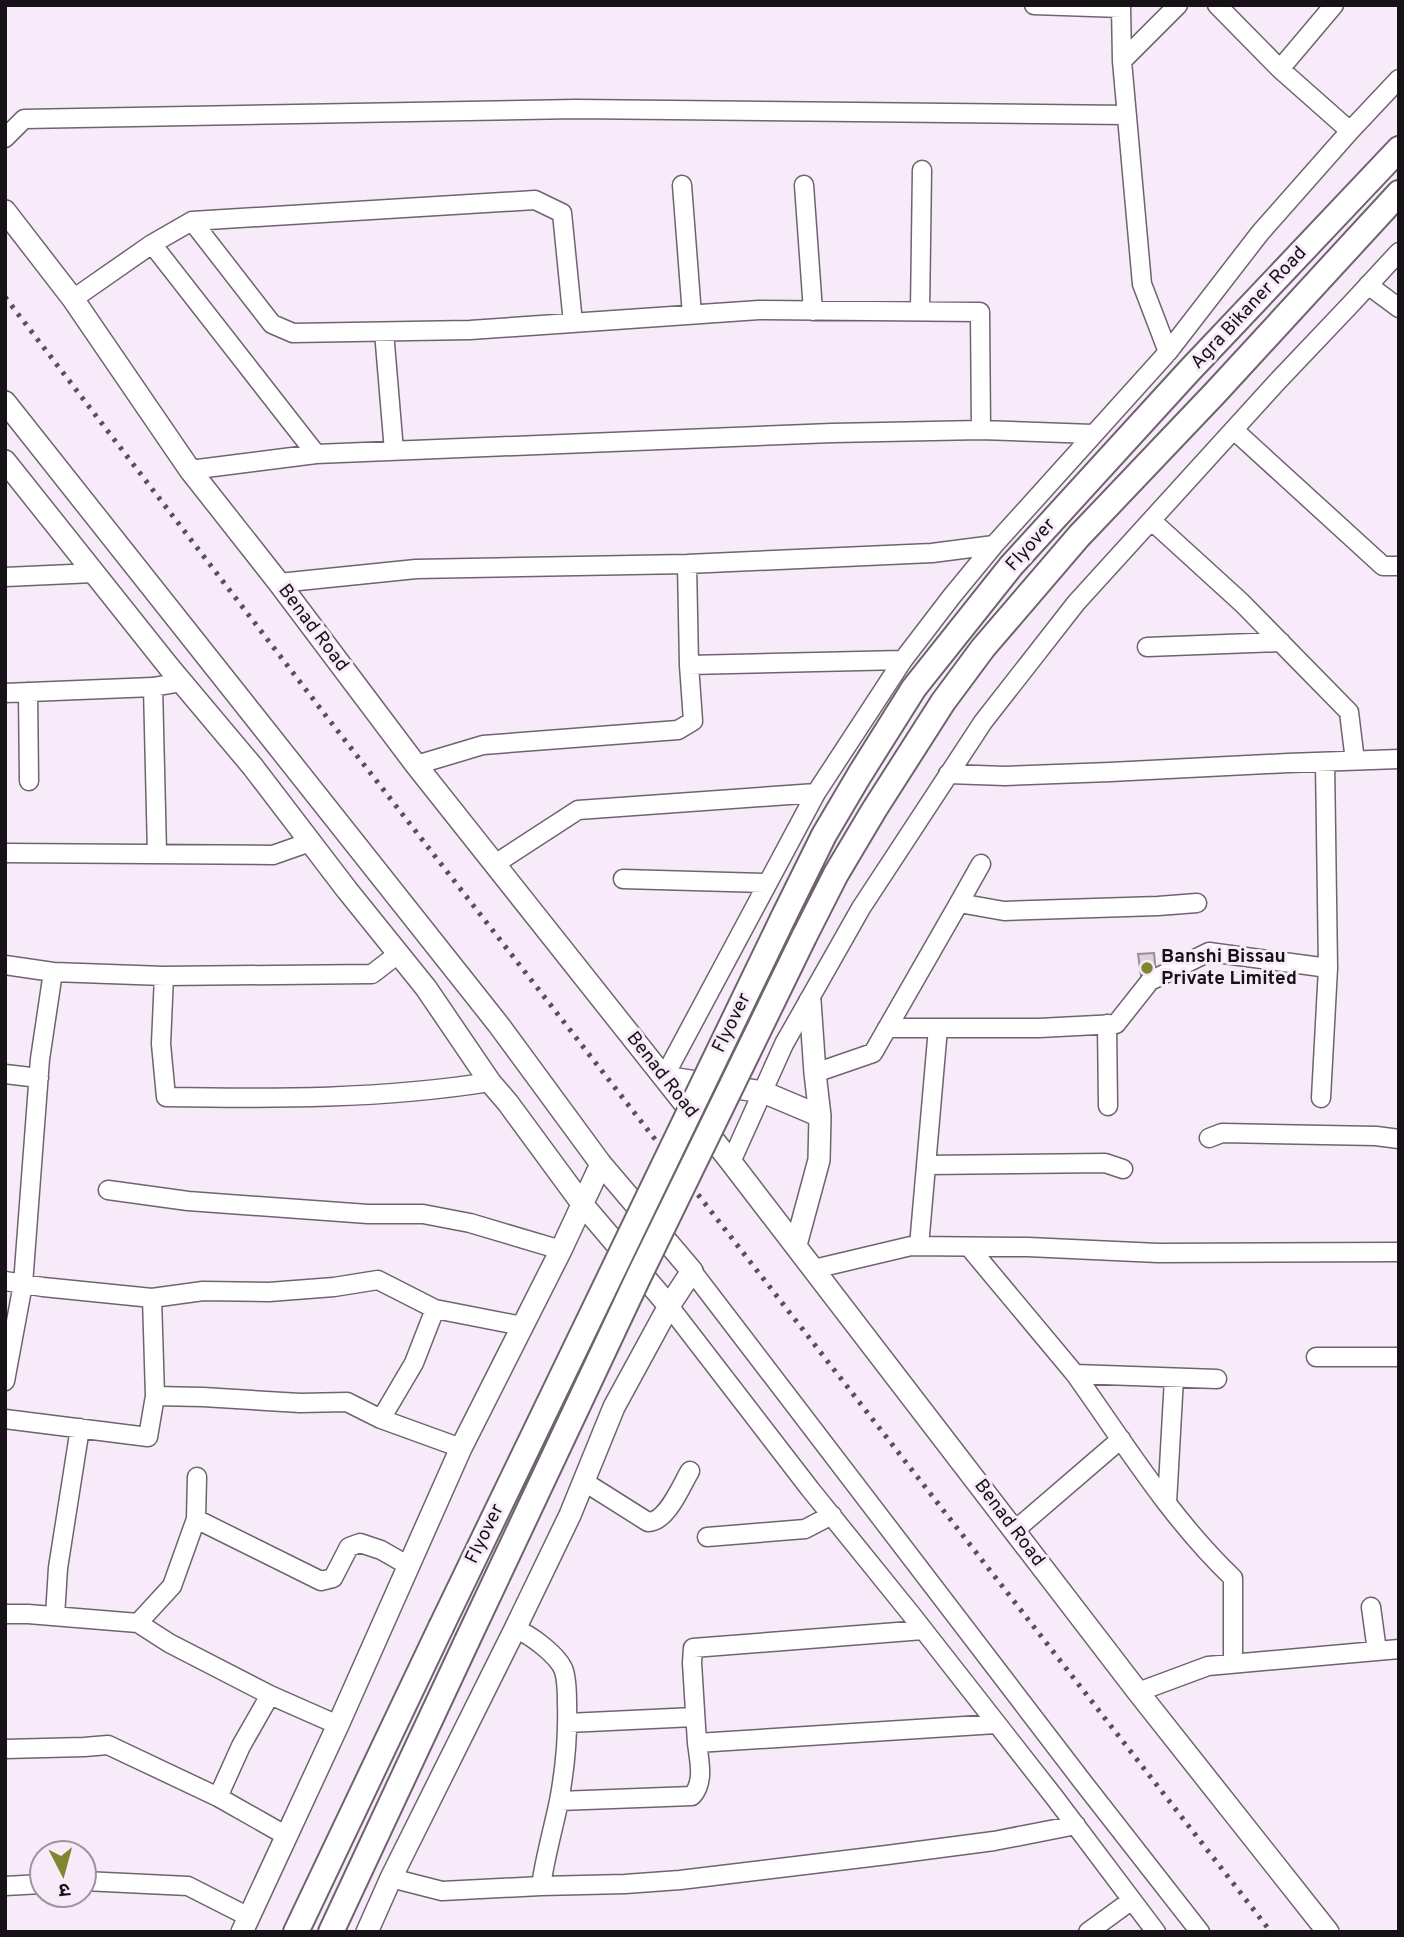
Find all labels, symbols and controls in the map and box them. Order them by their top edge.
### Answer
street label: Agra Bikaner Road [1186,242,1312,374]
street label: Flyover [1001,513,1062,577]
street label: Benad Road [272,580,354,676]
place label: Banshi Bissau Private Limited [1161,945,1297,991]
marker: Banshi Bissau Private Limited [1139,960,1155,976]
street label: Flyover [707,989,757,1057]
street label: Benad Road [621,1027,703,1123]
street label: Benad Road [968,1475,1050,1571]
street label: Flyover [460,1500,510,1568]
north arrow [28,1839,98,1909]
text: उ [57,1876,71,1902]

